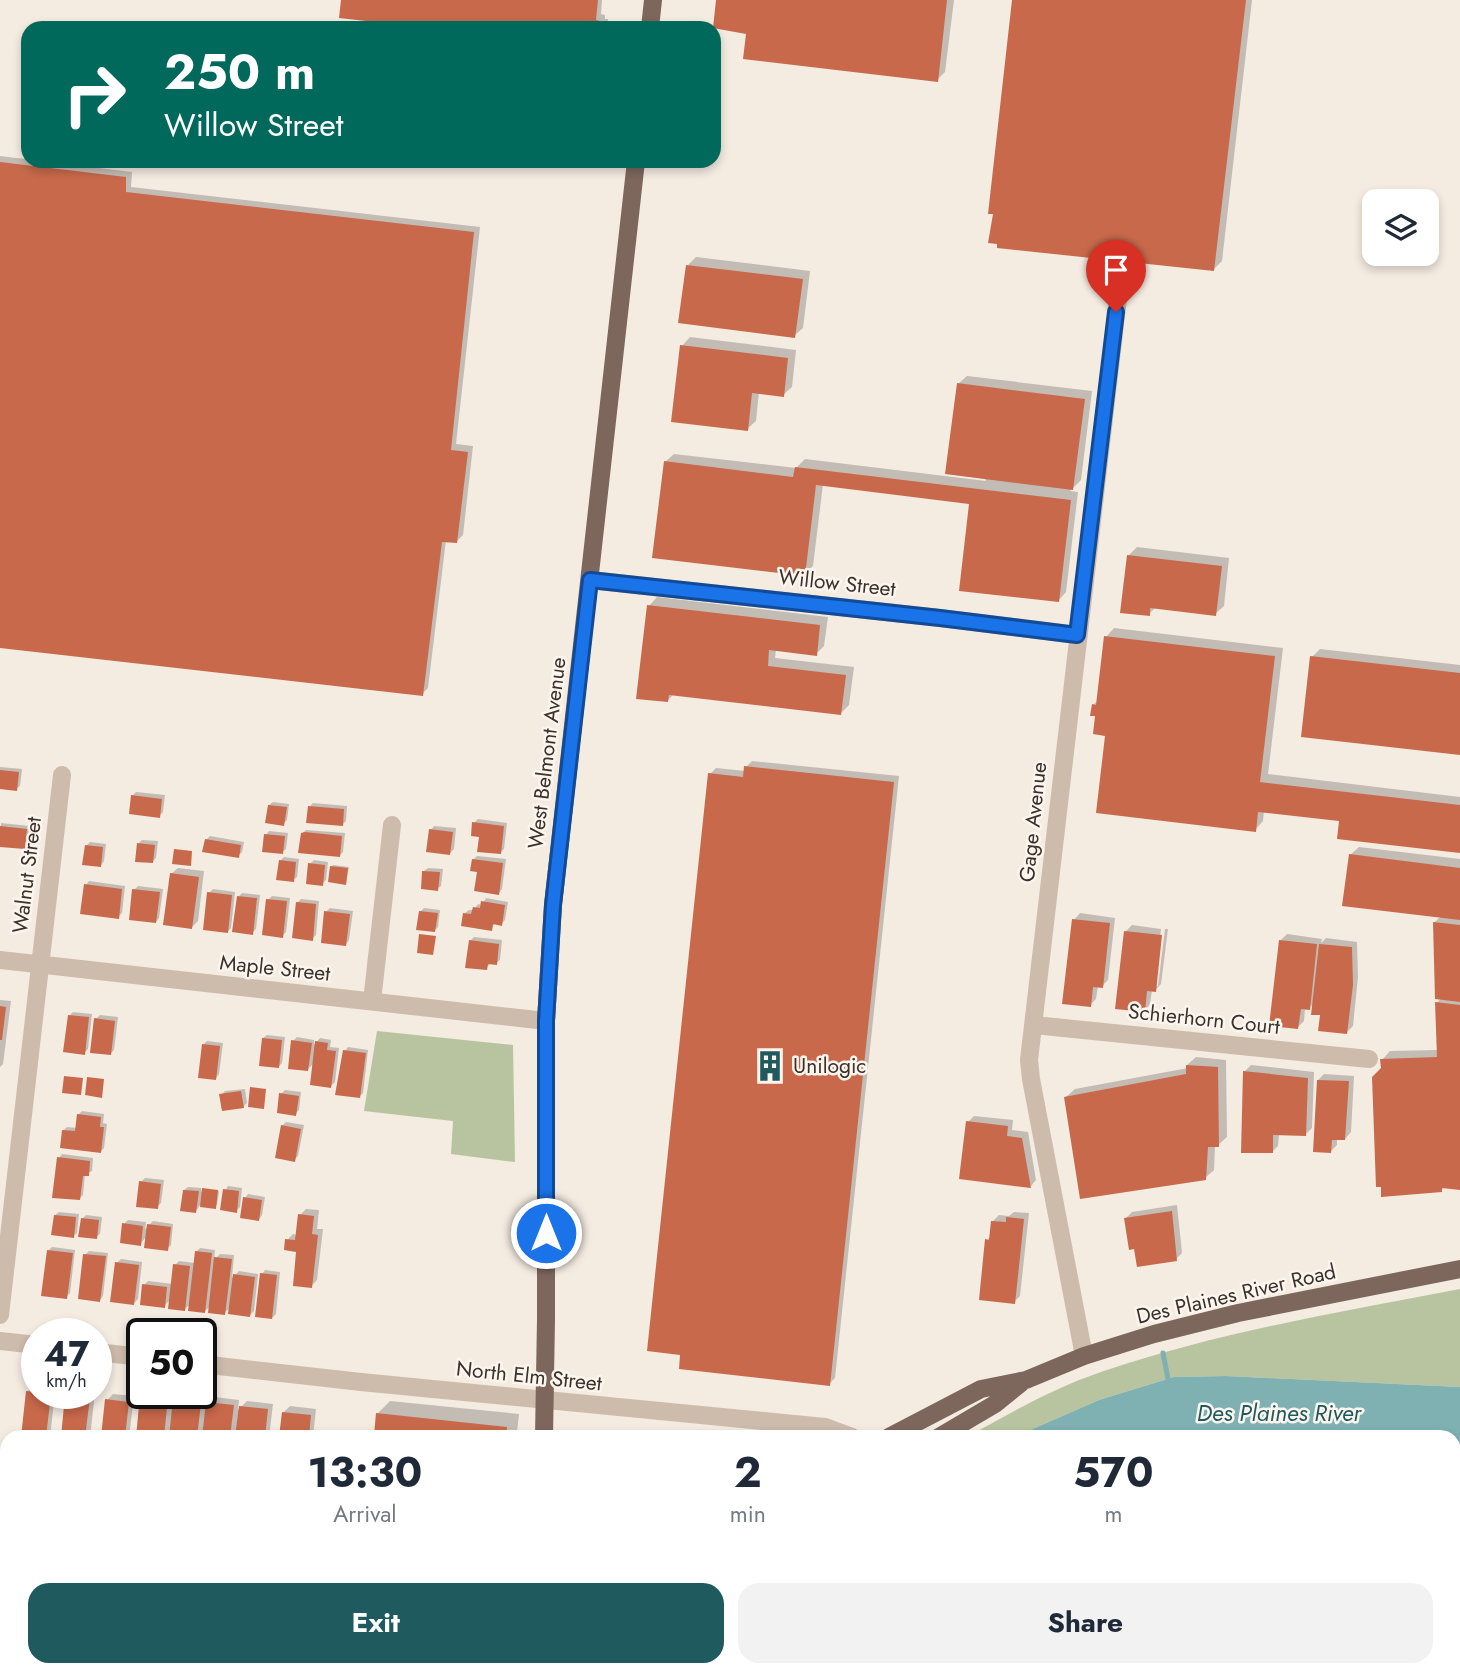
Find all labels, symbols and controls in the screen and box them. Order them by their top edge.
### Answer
text: 250 m [164,37,315,107]
icon: right [49,49,140,140]
text: Willow Street [164,102,343,148]
map controls [1362,189,1439,266]
button: layers [1362,189,1439,266]
pin [1086,240,1146,312]
icon: arrive [1097,251,1135,289]
street label: Willow Street [777,562,897,604]
street label: West Belmont Avenue [520,655,574,850]
street label: Gage Avenue [1012,760,1054,884]
street label: Walnut Street [5,815,49,935]
street label: Maple Street [218,947,332,989]
street label: Schierhorn Court [1127,996,1281,1042]
building icon: Unilogic [753,1049,787,1083]
place label: Unilogic [793,1051,866,1081]
position arrow [509,1196,583,1270]
street label: Des Plaines River Road [1133,1256,1339,1332]
speed limit sign: 50 [126,1318,217,1409]
text: 47 [44,1329,89,1379]
street label: North Elm Street [455,1353,603,1399]
text: km/h [46,1368,87,1394]
water label: Des Plaines River [1197,1396,1363,1430]
text: 13:30 [307,1442,422,1503]
text: 2 [734,1442,762,1503]
text: 570 [1073,1442,1154,1503]
text: Arrival [333,1497,397,1531]
text: min [730,1497,766,1531]
text: m [1104,1497,1122,1531]
button: Exit [28,1583,724,1663]
button: Share [738,1583,1433,1663]

